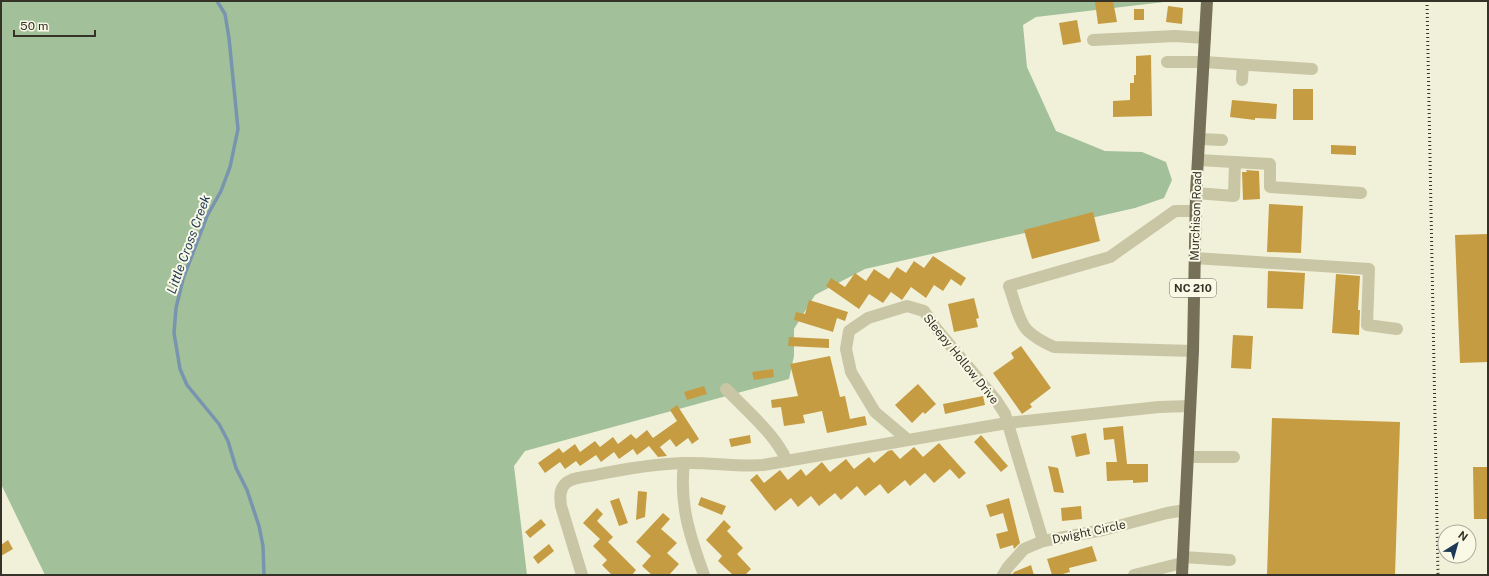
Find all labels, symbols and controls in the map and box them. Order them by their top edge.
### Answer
scale bar [14,12,95,38]
text: 50 m [20,19,48,33]
street label: Murchison Road [1187,171,1205,261]
water label: Little Cross Creek [164,193,213,296]
road number: NC 210 [1170,279,1216,297]
street label: Sleepy Hollow Drive [920,311,1002,407]
street label: Dwight Circle [1051,517,1127,547]
north arrow [1437,524,1477,564]
text: N [1456,529,1470,543]

